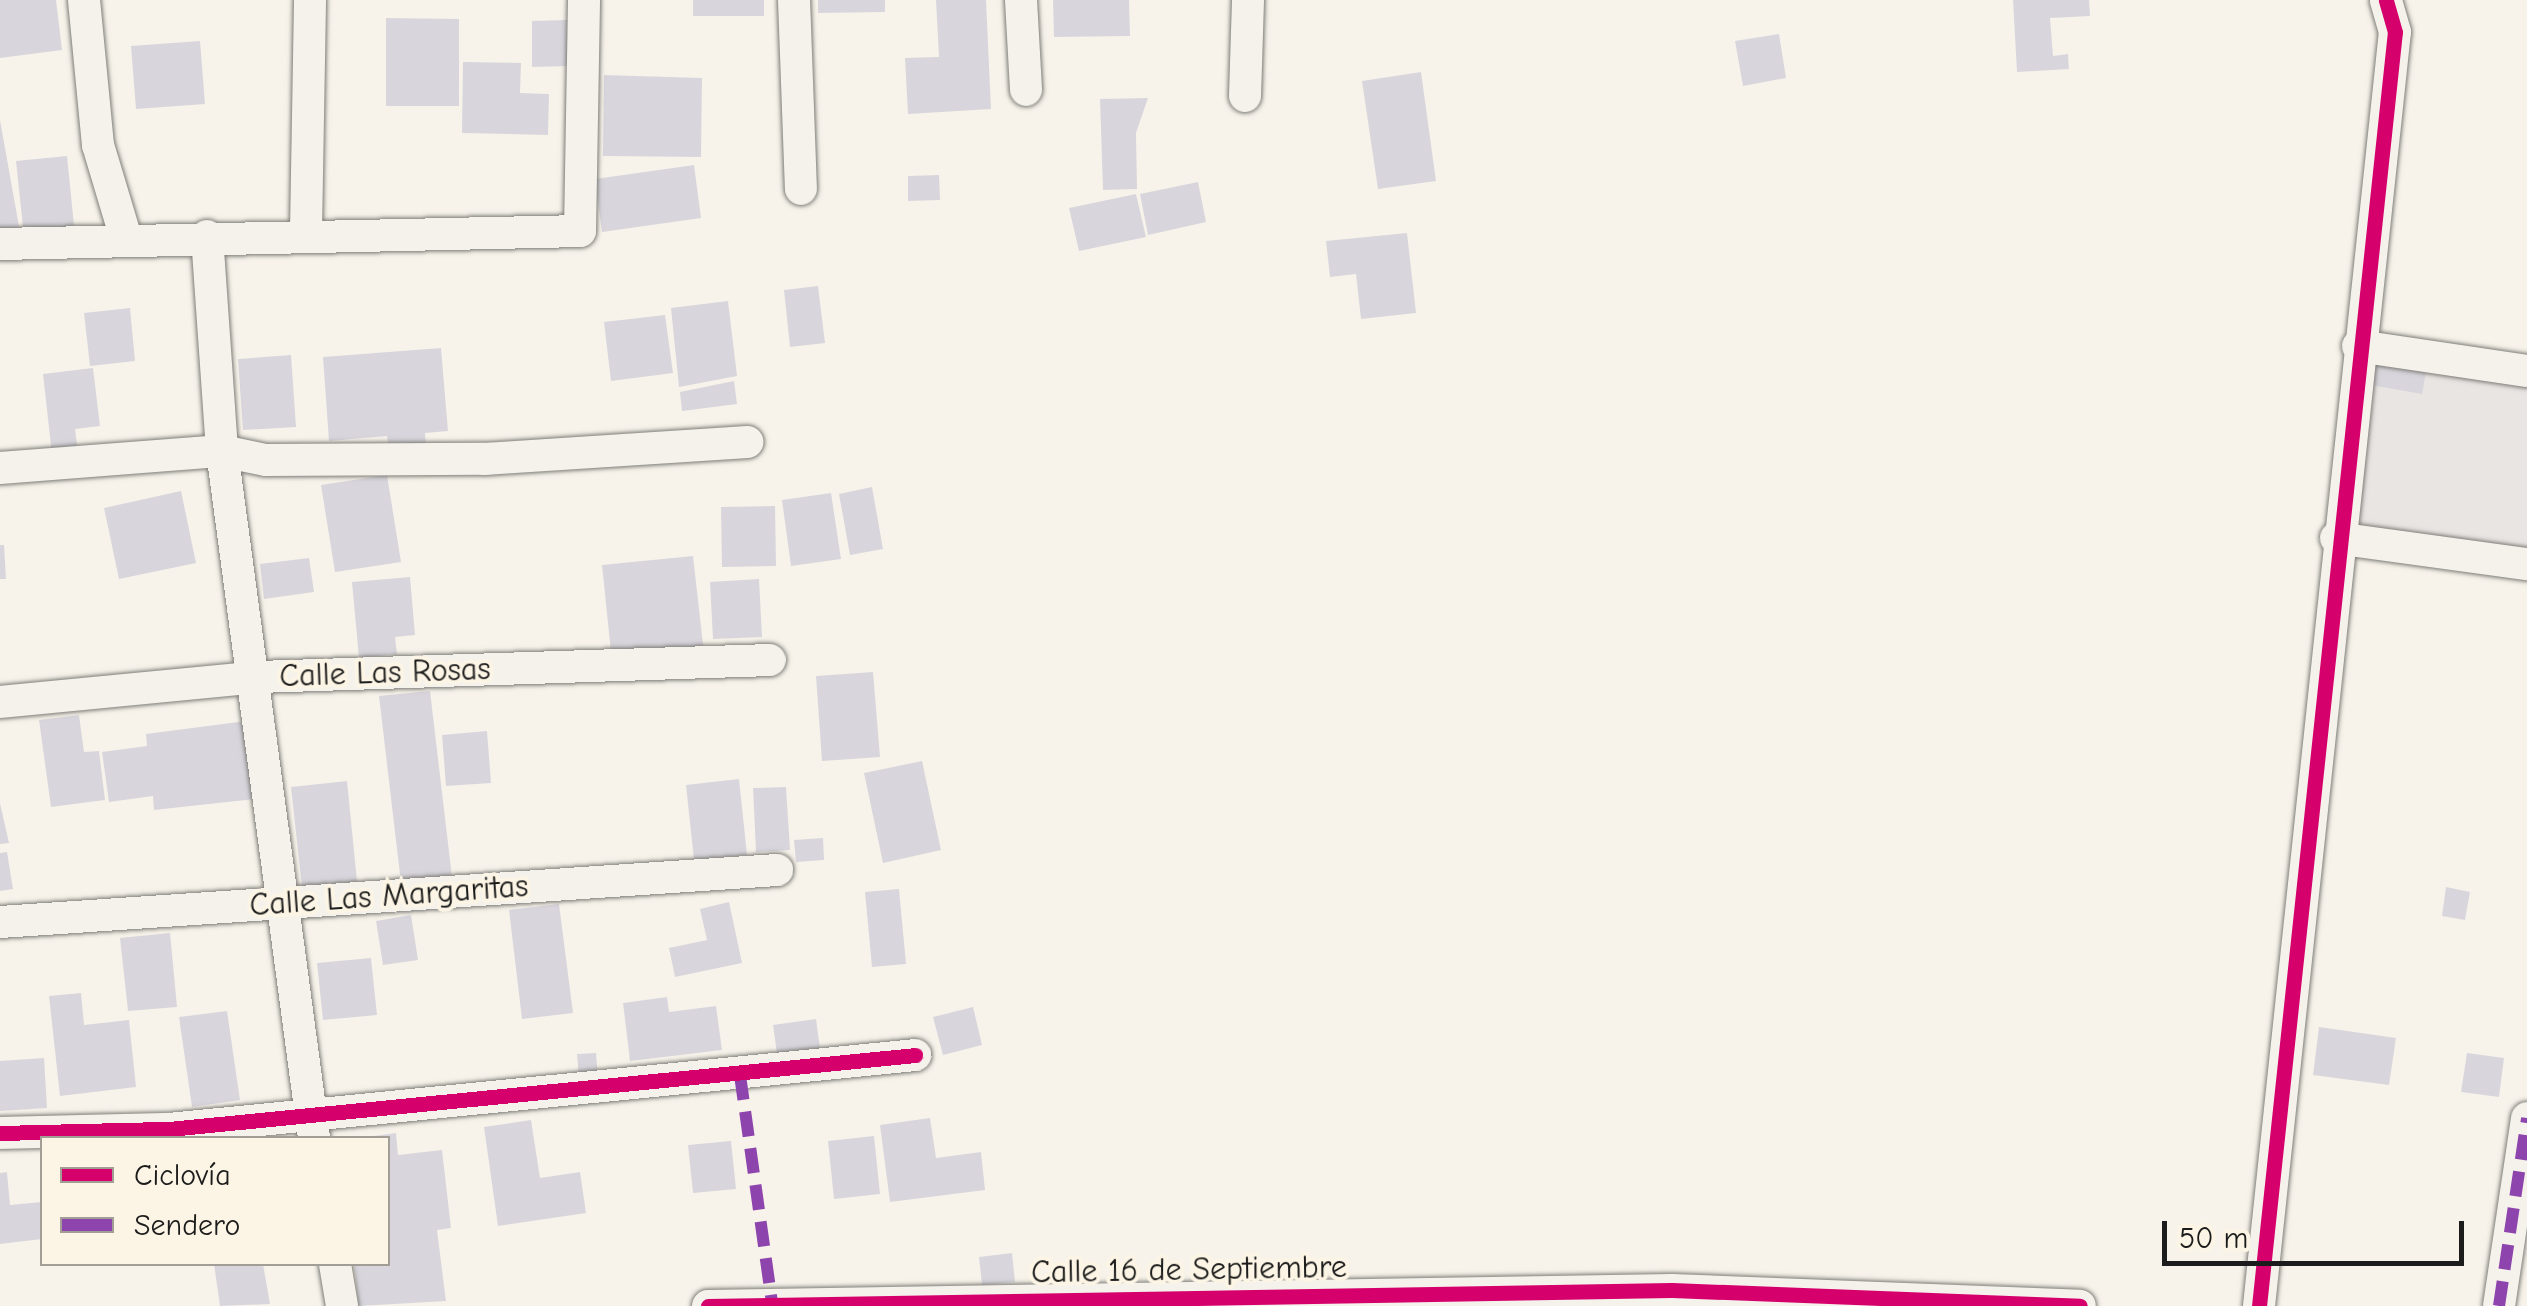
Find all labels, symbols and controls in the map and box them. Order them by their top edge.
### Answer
street label: Calle Las Rosas [279,650,491,696]
street label: Calle Las Margaritas [248,867,530,925]
legend [40,1136,390,1266]
text: Ciclovía [134,1158,231,1193]
scale bar [2167,1201,2470,1263]
text: Sendero [134,1208,240,1243]
text: 50 m [2179,1221,2248,1256]
street label: Calle 16 de Septiembre [1031,1248,1347,1292]

